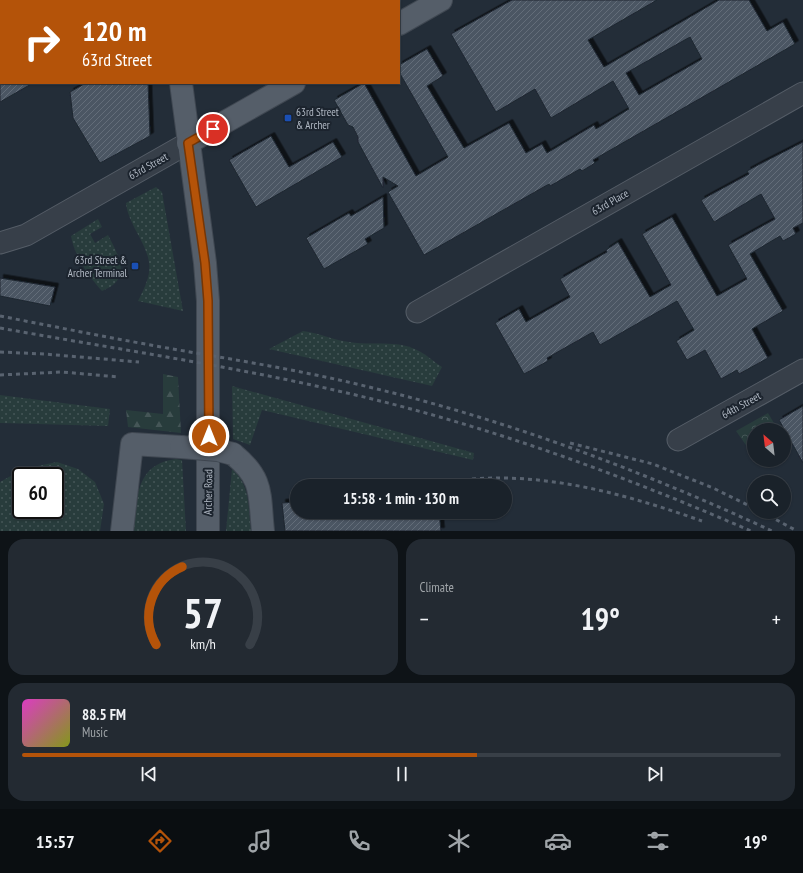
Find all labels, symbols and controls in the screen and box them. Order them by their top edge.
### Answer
text: 120 m [82,12,146,49]
icon: right [16,16,68,68]
text: 63rd Street [82,48,152,71]
place label: 63rd Street & Archer [296,105,339,132]
pin [196,112,230,146]
marker: 63rd Street & Archer [283,113,293,123]
icon: arrive [202,118,224,140]
street label: 63rd Street [126,150,170,182]
street label: 63rd Place [589,186,631,218]
place label: 63rd Street & Archer Terminal [68,253,127,280]
marker: 63rd Street & Archer Terminal [130,261,140,271]
street label: 64th Street [719,388,763,422]
position arrow [188,415,230,457]
north arrow [747,423,791,467]
map controls [747,423,791,519]
speed limit sign: 60 [12,467,64,519]
street label: Archer Road [201,469,215,515]
button: search [747,475,791,519]
text: 15:58 · 1 min · 130 m [343,489,459,508]
text: Climate [420,579,454,596]
text: 57 [183,586,223,639]
text: 19° [580,599,620,638]
text: − [420,605,429,633]
text: + [772,605,781,633]
text: km/h [190,634,215,653]
text: 88.5 FM [82,705,126,724]
text: Music [82,724,108,741]
icon: previous [138,763,160,785]
icon: pause [391,763,413,785]
icon: next [644,763,666,785]
icon: directions [146,827,174,855]
icon: music [246,827,274,855]
icon: phone [345,827,373,855]
icon: climate [445,827,473,855]
icon: car [544,827,572,855]
icon: filters [644,827,672,855]
text: 15:57 [36,830,75,853]
text: 19° [743,830,767,853]

